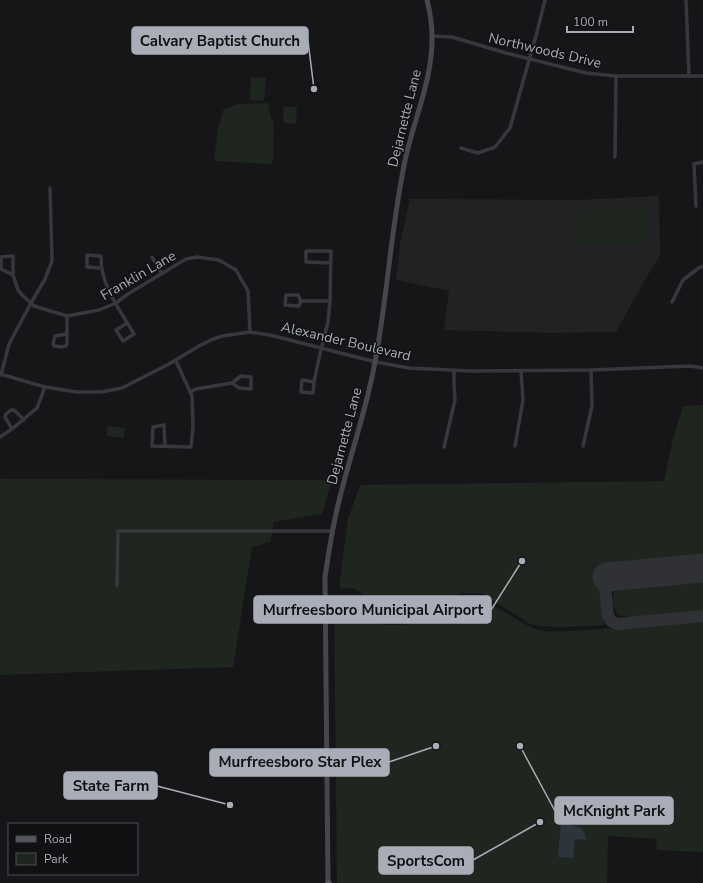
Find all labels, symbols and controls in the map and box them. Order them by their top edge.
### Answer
scale bar [567,8,633,34]
text: 100 m [573,14,608,30]
callout: Calvary Baptist Church [132,27,308,54]
street label: Northwoods Drive [487,28,603,73]
text: Calvary Baptist Church [140,31,300,51]
street label: Dejarnette Lane [383,67,426,169]
street label: Franklin Lane [97,246,179,305]
street label: Alexander Boulevard [279,317,413,366]
street label: Dejarnette Lane [322,385,367,487]
callout: Murfreesboro Municipal Airport [254,596,491,623]
text: Murfreesboro Municipal Airport [263,600,484,620]
callout: Murfreesboro Star Plex [210,749,389,776]
text: Murfreesboro Star Plex [219,752,382,772]
callout: State Farm [64,772,157,799]
text: State Farm [73,776,149,796]
callout: McKnight Park [555,797,673,824]
text: McKnight Park [563,801,666,821]
legend [8,823,138,875]
text: Road [44,831,72,847]
callout: SportsCom [379,847,473,874]
text: Park [44,851,69,867]
text: SportsCom [387,851,465,871]

